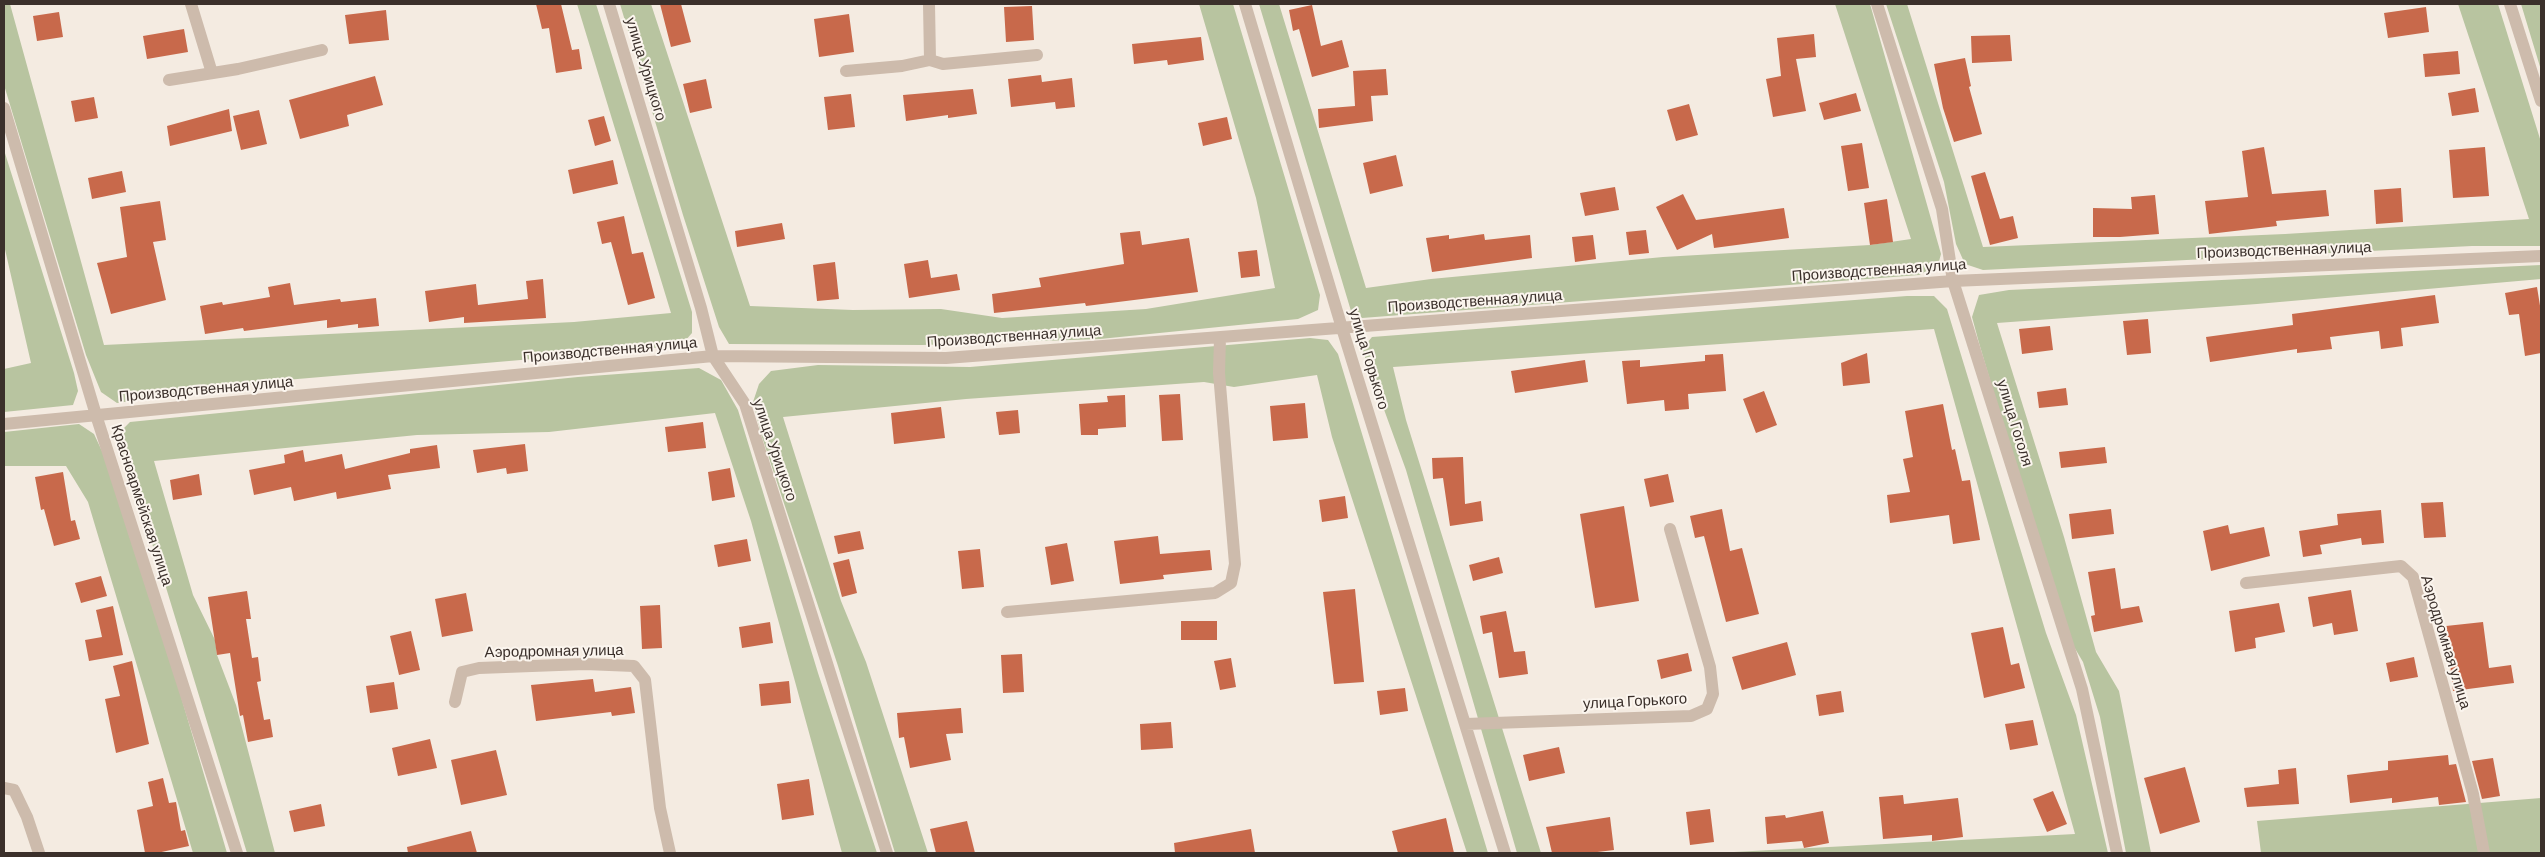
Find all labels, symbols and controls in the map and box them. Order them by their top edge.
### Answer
street label: улица Урицкого [622,15,670,123]
street label: Производственная улица [2196,238,2372,262]
street label: Производственная улица [1791,255,1967,285]
street label: Производственная улица [1387,286,1563,316]
street label: улица Горького [1345,306,1393,412]
street label: Производственная улица [926,321,1102,351]
street label: Производственная улица [522,333,698,367]
street label: Производственная улица [118,372,294,406]
street label: улица Гоголя [1993,377,2037,469]
street label: улица Урицкого [749,397,801,503]
street label: Красноармейская улица [107,422,177,588]
street label: Аэродромная улица [2417,573,2475,711]
street label: Аэродромная улица [484,641,624,661]
street label: улица Горького [1582,689,1688,713]

